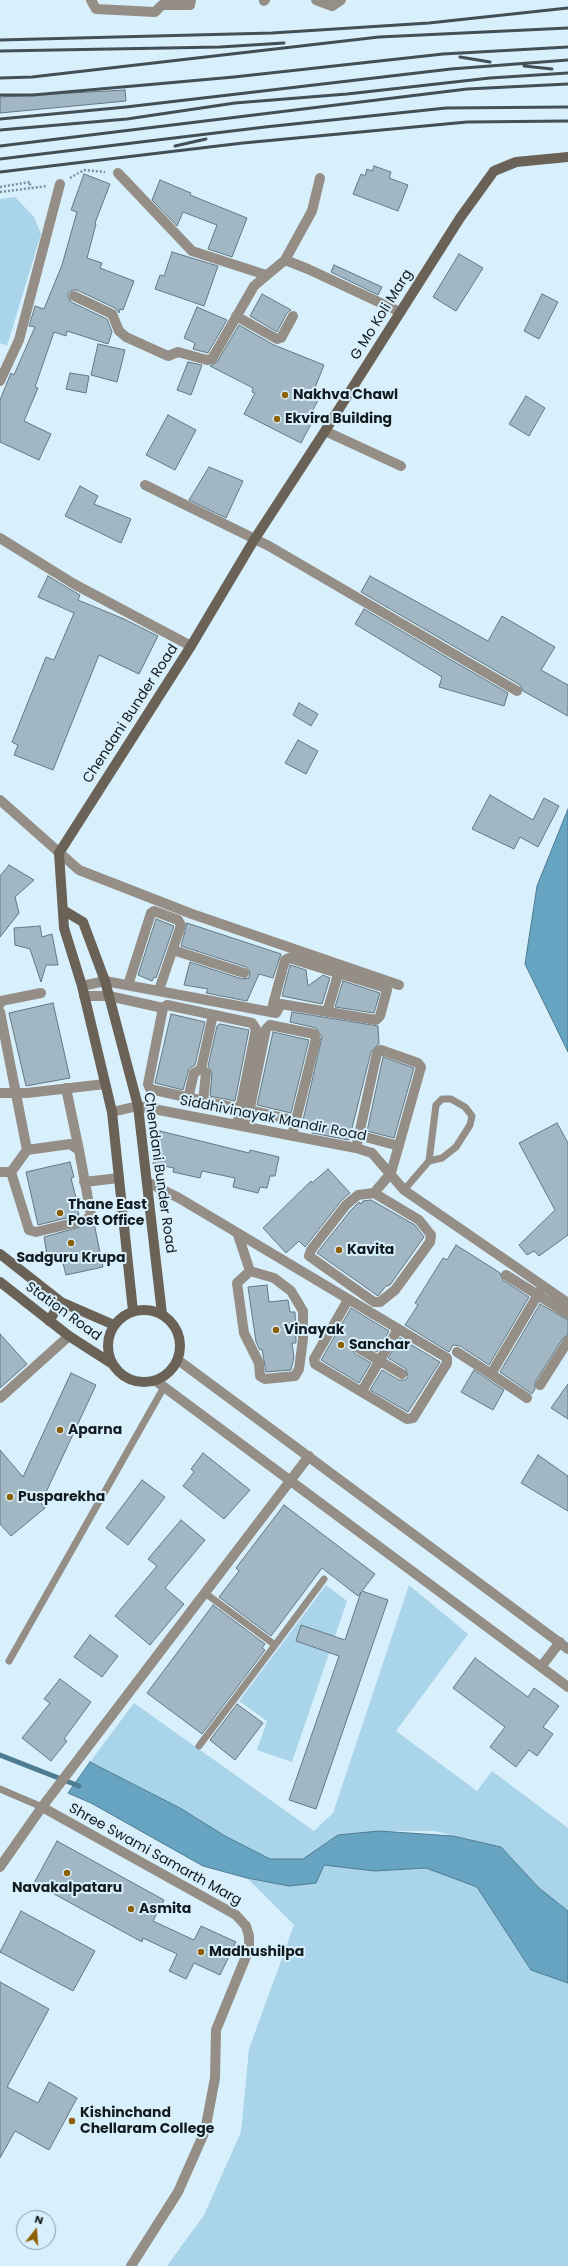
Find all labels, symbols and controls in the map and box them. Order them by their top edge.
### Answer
street label: G Mo Koli Marg [347,267,417,363]
place label: Nakhva Chawl [293,387,398,403]
marker: Nakhva Chawl [280,390,290,400]
place label: Ekvira Building [285,411,392,427]
marker: Ekvira Building [272,414,282,424]
street label: Chendani Bunder Road [80,641,182,787]
street label: Chendani Bunder Road [139,1091,179,1255]
street label: Siddhivinayak Mandir Road [178,1093,368,1145]
place label: Thane East Post Office [68,1197,147,1230]
marker: Thane East Post Office [55,1208,65,1218]
marker: Sadguru Krupa [66,1238,76,1248]
place label: Kavita [347,1242,394,1258]
marker: Kavita [334,1245,344,1255]
place label: Sadguru Krupa [16,1250,126,1266]
street label: Station Road [22,1279,104,1345]
place label: Vinayak [284,1322,344,1338]
marker: Vinayak [271,1325,281,1335]
place label: Sanchar [349,1337,410,1353]
marker: Sanchar [336,1340,346,1350]
place label: Aparna [68,1422,122,1438]
marker: Aparna [55,1425,65,1435]
place label: Pusparekha [18,1489,105,1505]
marker: Pusparekha [5,1492,15,1502]
street label: Shree Swami Samarth Marg [66,1800,244,1910]
marker: Navakalpataru [62,1868,72,1878]
place label: Navakalpataru [12,1880,122,1896]
place label: Asmita [139,1901,191,1917]
marker: Asmita [126,1904,136,1914]
place label: Madhushilpa [209,1944,304,1960]
marker: Madhushilpa [196,1947,206,1957]
place label: Kishinchand Chellaram College [80,2105,214,2138]
marker: Kishinchand Chellaram College [67,2116,77,2126]
north arrow [16,2210,56,2250]
text: N [33,2211,46,2228]

